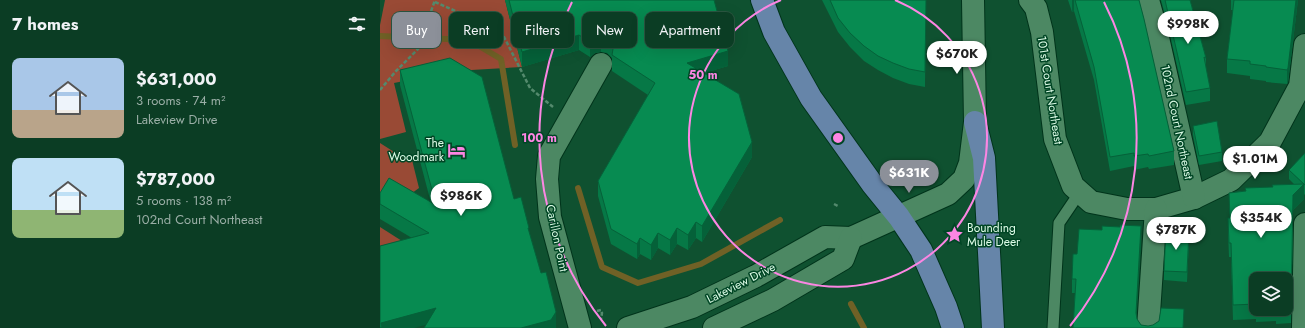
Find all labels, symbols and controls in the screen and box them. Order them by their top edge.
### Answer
pin: $998K [1160,11,1216,45]
text: 7 homes [12,12,79,36]
chip: Buy [392,12,441,48]
chip: Rent [449,12,503,48]
chip: Filters [511,12,574,48]
chip: New [582,12,637,48]
chip: Apartment [645,12,734,48]
icon: filters [346,13,368,35]
text: $998K [1167,14,1209,33]
street label: 101st Court Northeast [1033,34,1067,146]
pin: $670K [929,41,985,75]
text: $670K [936,44,978,63]
street label: 102nd Court Northeast [1156,63,1198,181]
text: 50 m [688,66,718,84]
text: $631,000 [136,67,216,91]
icon: home [44,74,92,122]
text: 3 rooms · 74 m² [136,91,225,110]
text: Lakeview Drive [136,110,217,129]
text: 100 m [521,129,557,147]
centre of rings [831,131,845,145]
place label: The Woodmark [389,134,445,166]
hotel icon: The Woodmark [447,140,467,160]
pin: $1.01M [1222,146,1288,180]
text: $1.01M [1232,149,1278,168]
pin: $631K [881,160,937,194]
text: $631K [889,163,929,182]
text: $787,000 [136,167,215,191]
icon: home [44,174,92,222]
pin: $986K [433,183,489,217]
text: $986K [440,186,482,205]
text: 5 rooms · 138 m² [136,191,231,210]
street label: Carillon Point [541,203,573,273]
pin: $354K [1233,205,1289,239]
text: $354K [1240,208,1282,227]
text: 102nd Court Northeast [136,210,262,229]
pin: $787K [1148,217,1204,251]
place label: Bounding Mule Deer [967,219,1021,251]
text: $787K [1156,220,1196,239]
place icon: Bounding Mule Deer [944,225,964,245]
street label: Lakeview Drive [703,258,779,308]
map controls [1249,272,1293,316]
button: layers [1249,272,1293,316]

